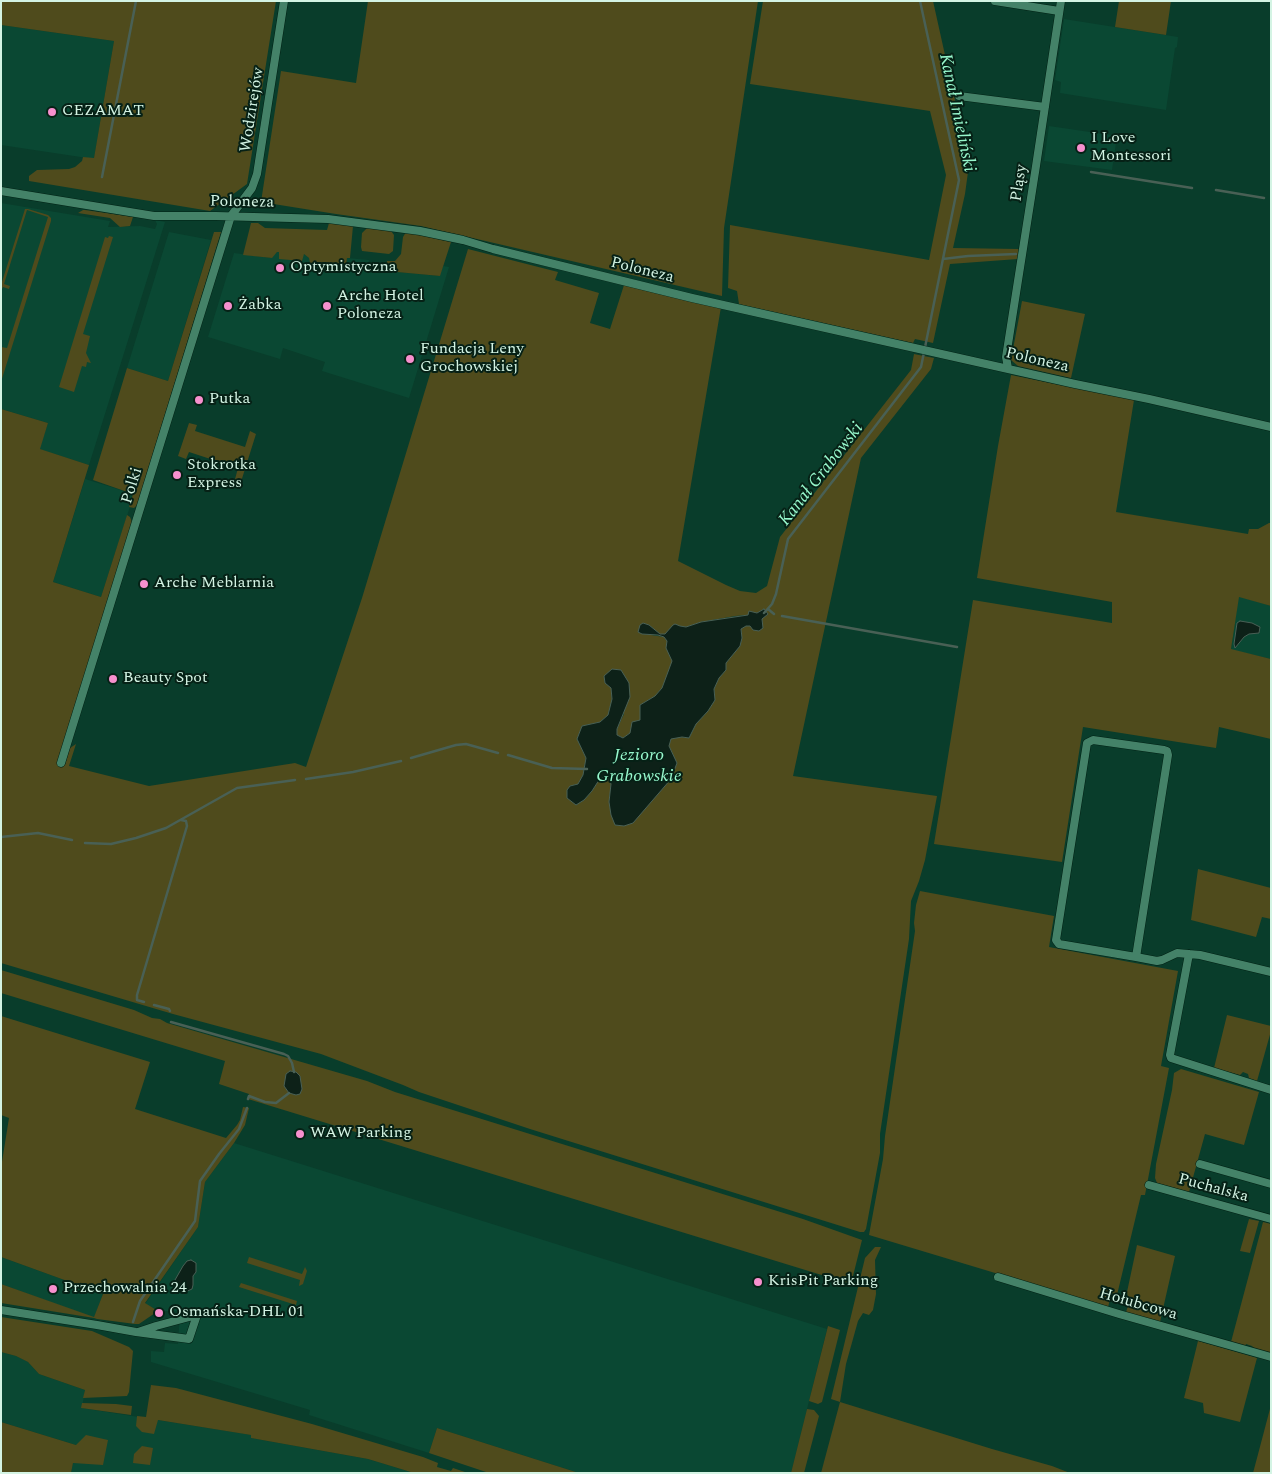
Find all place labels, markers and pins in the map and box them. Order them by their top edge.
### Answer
place label: CEZAMAT [62,102,144,122]
marker: CEZAMAT [46,106,58,118]
place label: I Love Montessori [1091,129,1171,167]
marker: I Love Montessori [1075,142,1087,154]
place label: Optymistyczna [290,258,397,278]
marker: Optymistyczna [274,262,286,274]
place label: Arche Hotel Poloneza [337,287,424,325]
place label: Żabka [238,296,282,316]
marker: Żabka [222,300,234,312]
marker: Arche Hotel Poloneza [321,300,333,312]
place label: Fundacja Leny Grochowskiej [420,340,524,378]
marker: Fundacja Leny Grochowskiej [404,353,416,365]
place label: Putka [209,390,250,410]
marker: Putka [193,394,205,406]
place label: Stokrotka Express [187,456,256,494]
marker: Stokrotka Express [171,469,183,481]
place label: Arche Meblarnia [154,574,274,594]
marker: Arche Meblarnia [138,578,150,590]
place label: Beauty Spot [123,669,208,689]
marker: Beauty Spot [107,673,119,685]
place label: WAW Parking [310,1124,412,1144]
marker: WAW Parking [294,1128,306,1140]
place label: KrisPit Parking [768,1272,878,1292]
marker: KrisPit Parking [752,1276,764,1288]
place label: Przechowalnia 24 [63,1279,187,1299]
marker: Przechowalnia 24 [47,1283,59,1295]
place label: Osmańska-DHL 01 [169,1303,304,1323]
marker: Osmańska-DHL 01 [153,1307,165,1319]

